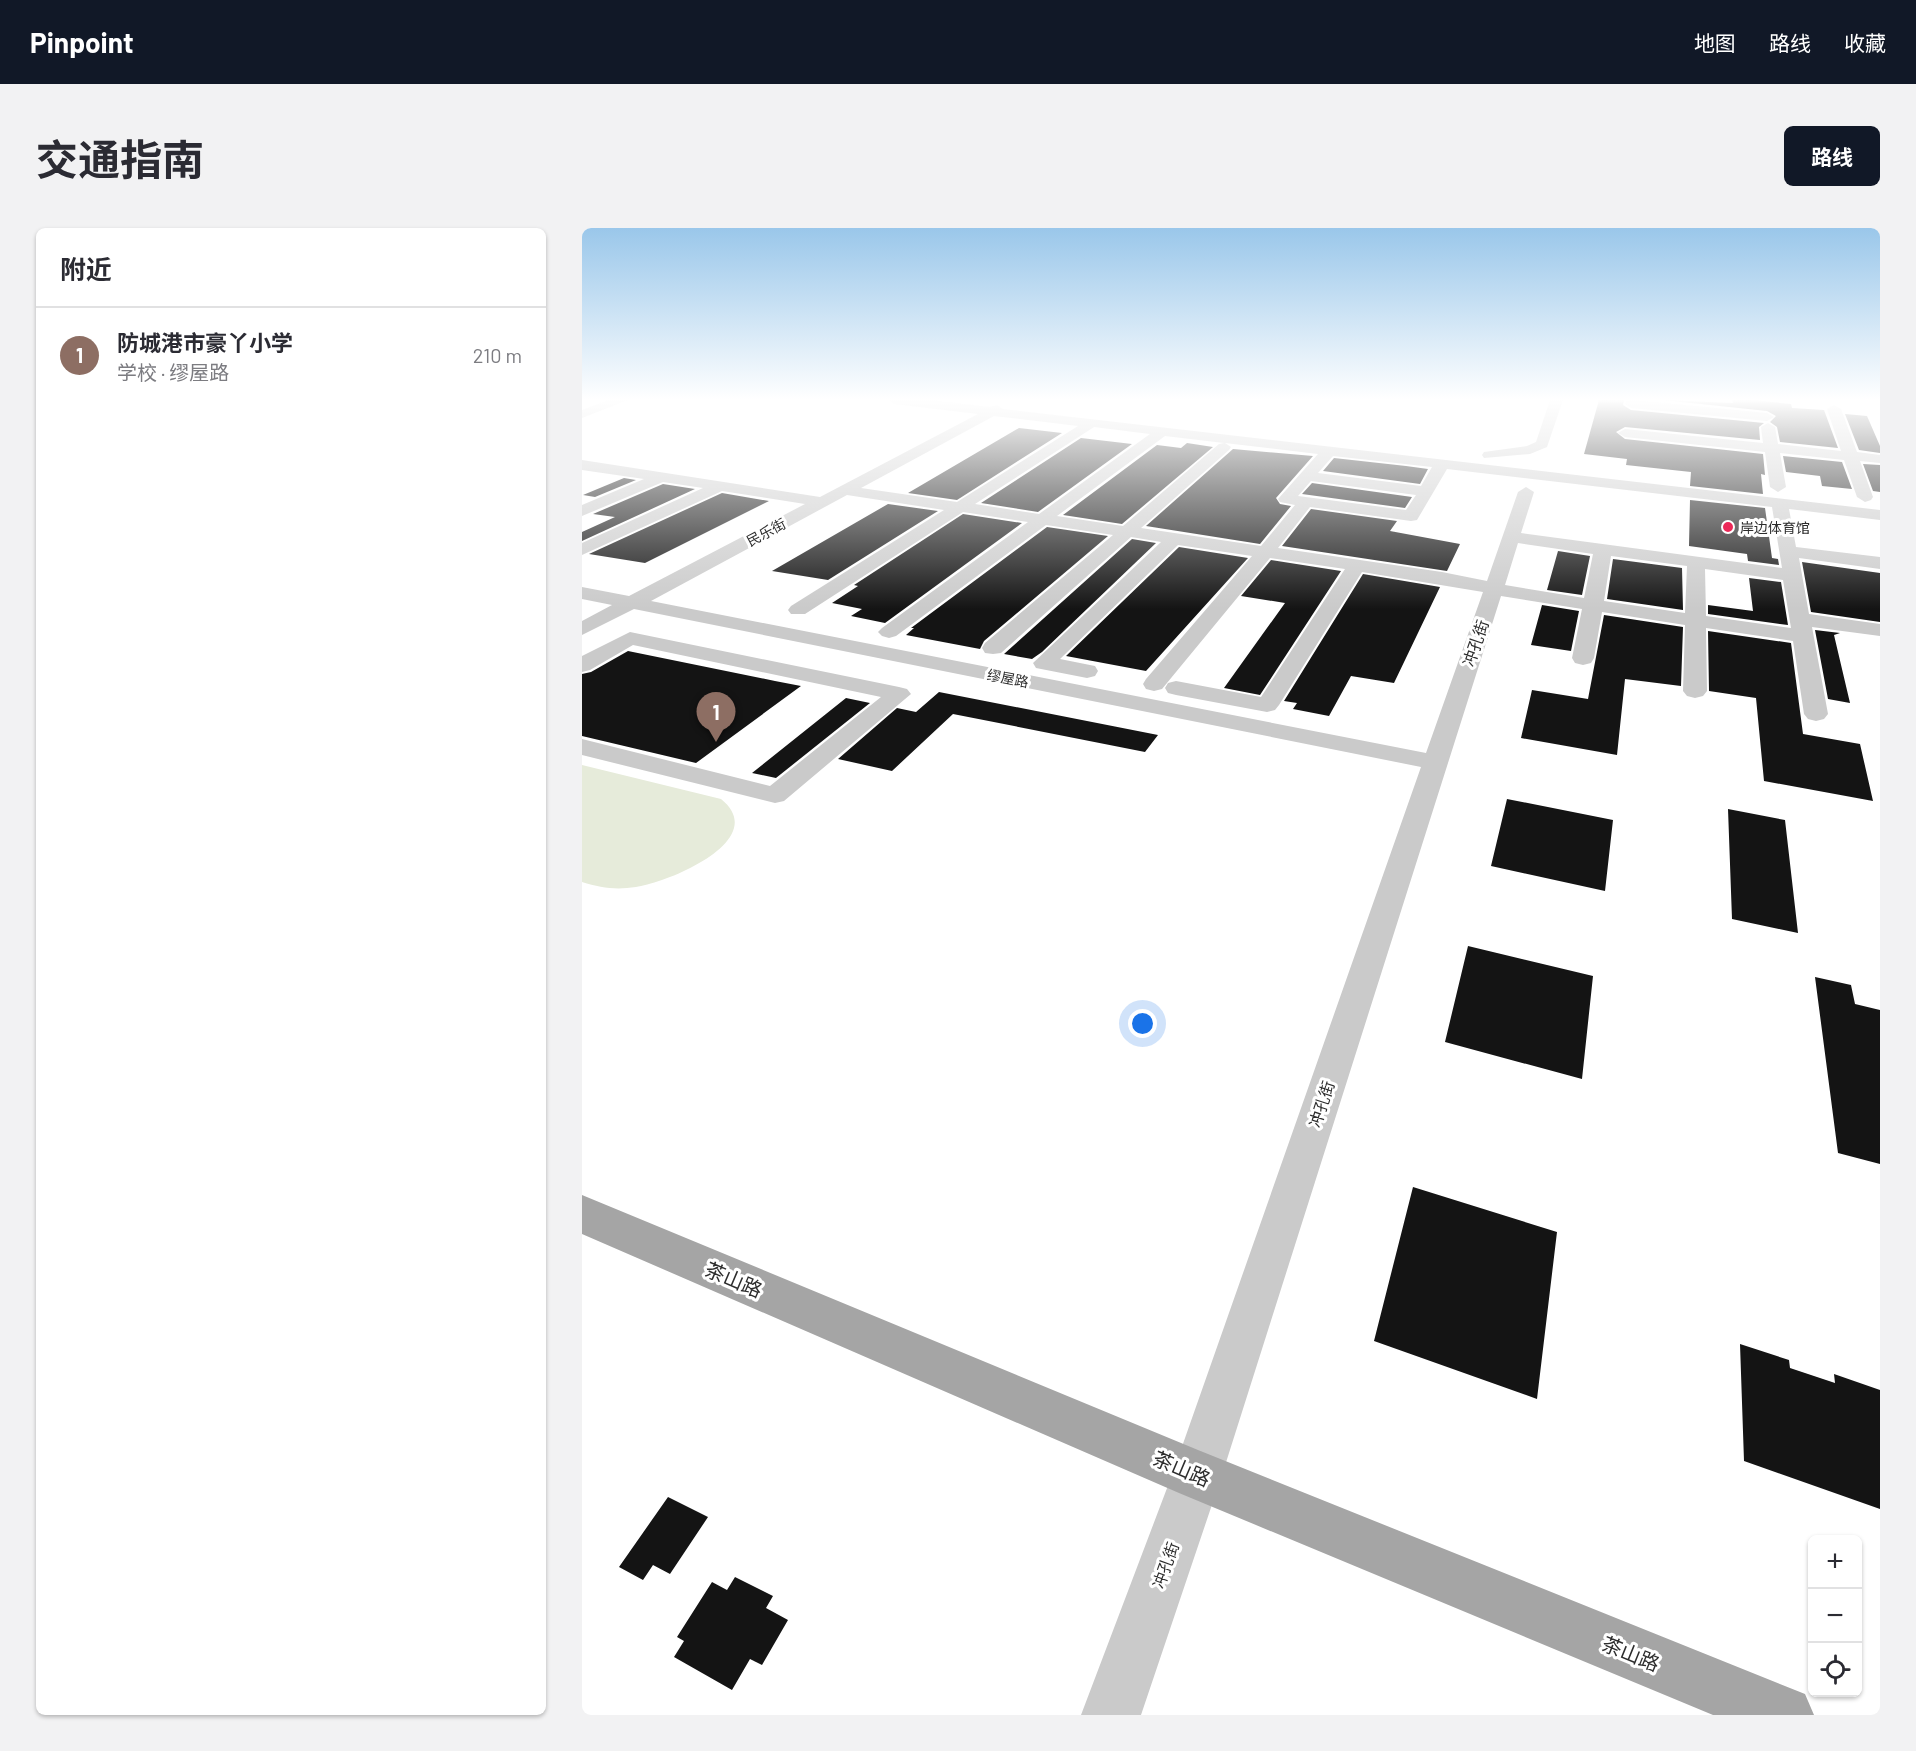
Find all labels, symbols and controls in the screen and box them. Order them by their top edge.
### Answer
text: Pinpoint [30,25,134,59]
text: 地图 [1694,30,1736,55]
text: 路线 [1769,30,1811,55]
text: 收藏 [1844,30,1886,55]
button: 路线 [1784,126,1880,186]
text: 交通指南 [36,133,204,183]
text: 附近 [60,253,112,284]
text: 防城港市豪丫小学 [117,329,293,355]
text: 1 [76,343,83,367]
text: 210 m [473,343,522,367]
text: 学校 · 缪屋路 [117,360,229,384]
street label: 民乐街 [743,515,789,549]
place label: 岸边体育馆 [1740,519,1810,536]
marker: 岸边体育馆 [1721,520,1735,534]
street label: 冲孔街 [1458,617,1492,669]
street label: 缪屋路 [986,666,1030,690]
pin: 1 [696,692,736,742]
your location [1128,1009,1157,1038]
street label: 冲孔街 [1305,1078,1337,1130]
street label: 茶山路 [702,1256,766,1302]
street label: 茶山路 [1150,1445,1214,1491]
map controls [1808,1535,1862,1697]
button: + [1808,1535,1862,1589]
street label: 冲孔街 [1148,1539,1182,1591]
button: − [1808,1589,1862,1643]
street label: 茶山路 [1599,1631,1663,1675]
button: locate [1808,1643,1862,1697]

